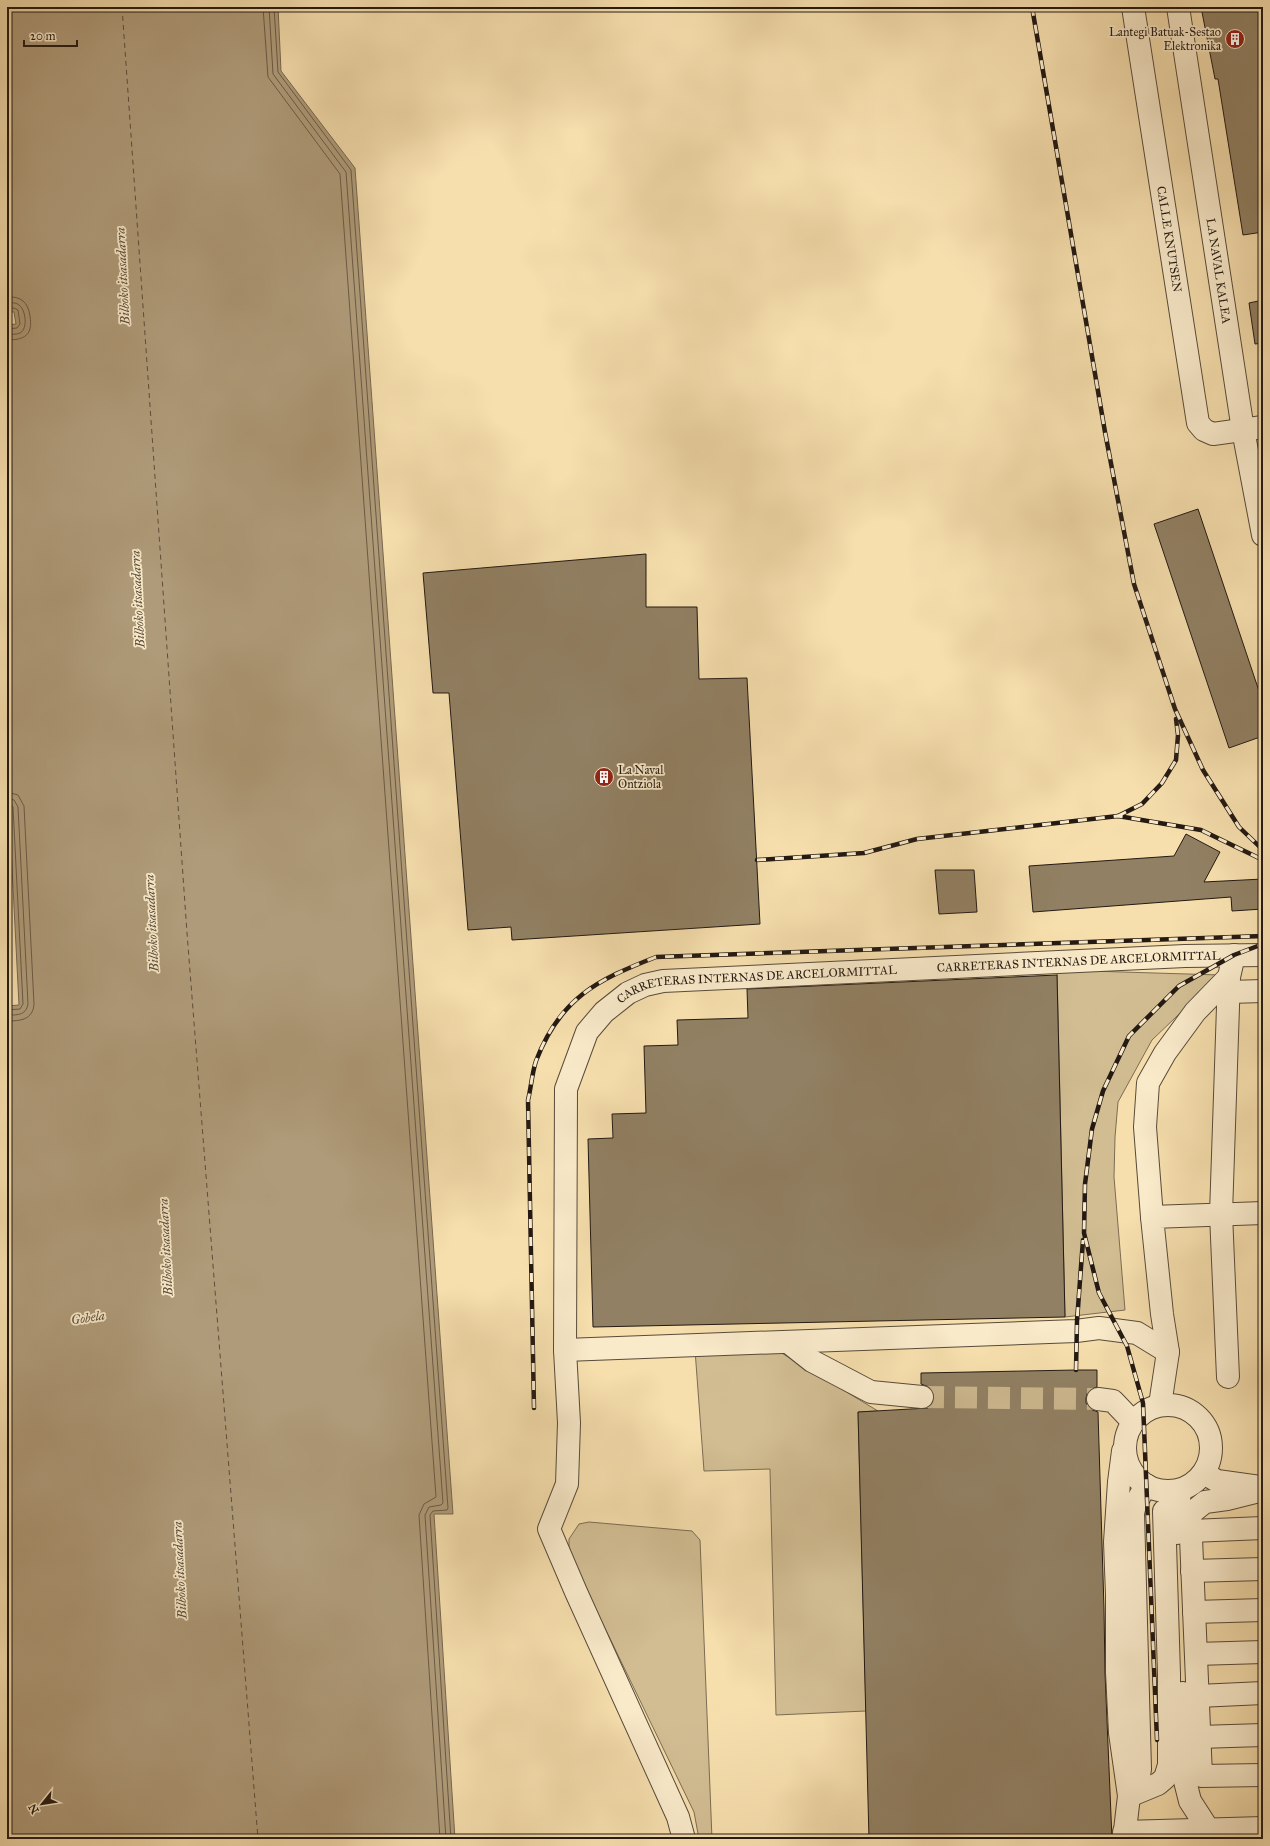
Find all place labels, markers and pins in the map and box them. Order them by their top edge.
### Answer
place label: Lantegi Batuak-Sestao Elektronika [1109,25,1222,53]
building icon: Lantegi Batuak-Sestao Elektronika [1224,28,1246,50]
place label: La Naval Ontziola [618,763,664,791]
building icon: La Naval Ontziola [593,766,615,788]

